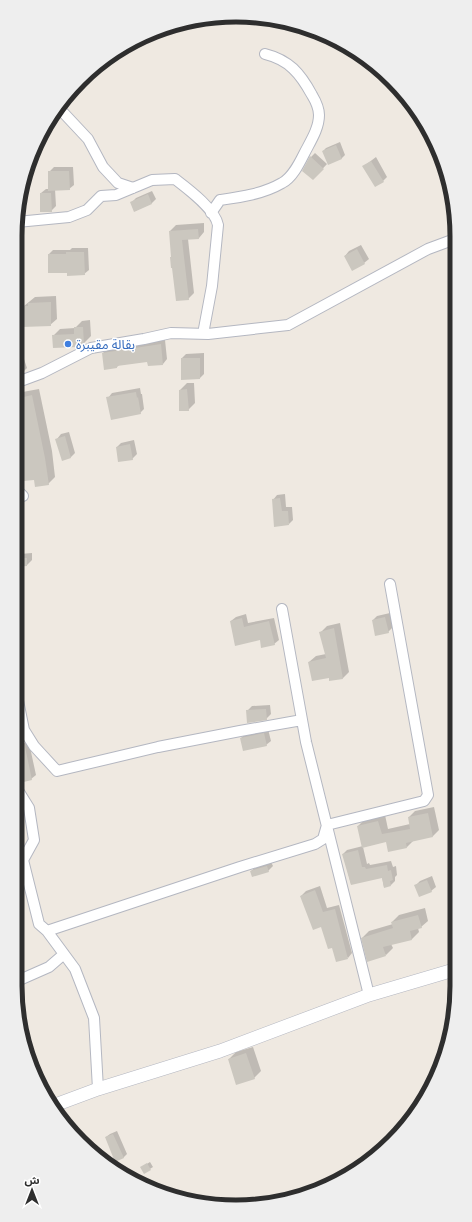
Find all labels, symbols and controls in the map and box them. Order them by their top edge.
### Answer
place label: بقالة مقيبرة [76,337,135,352]
marker: بقالة مقيبرة [63,339,73,349]
north arrow [12,1170,52,1210]
text: ش [24,1174,40,1187]

